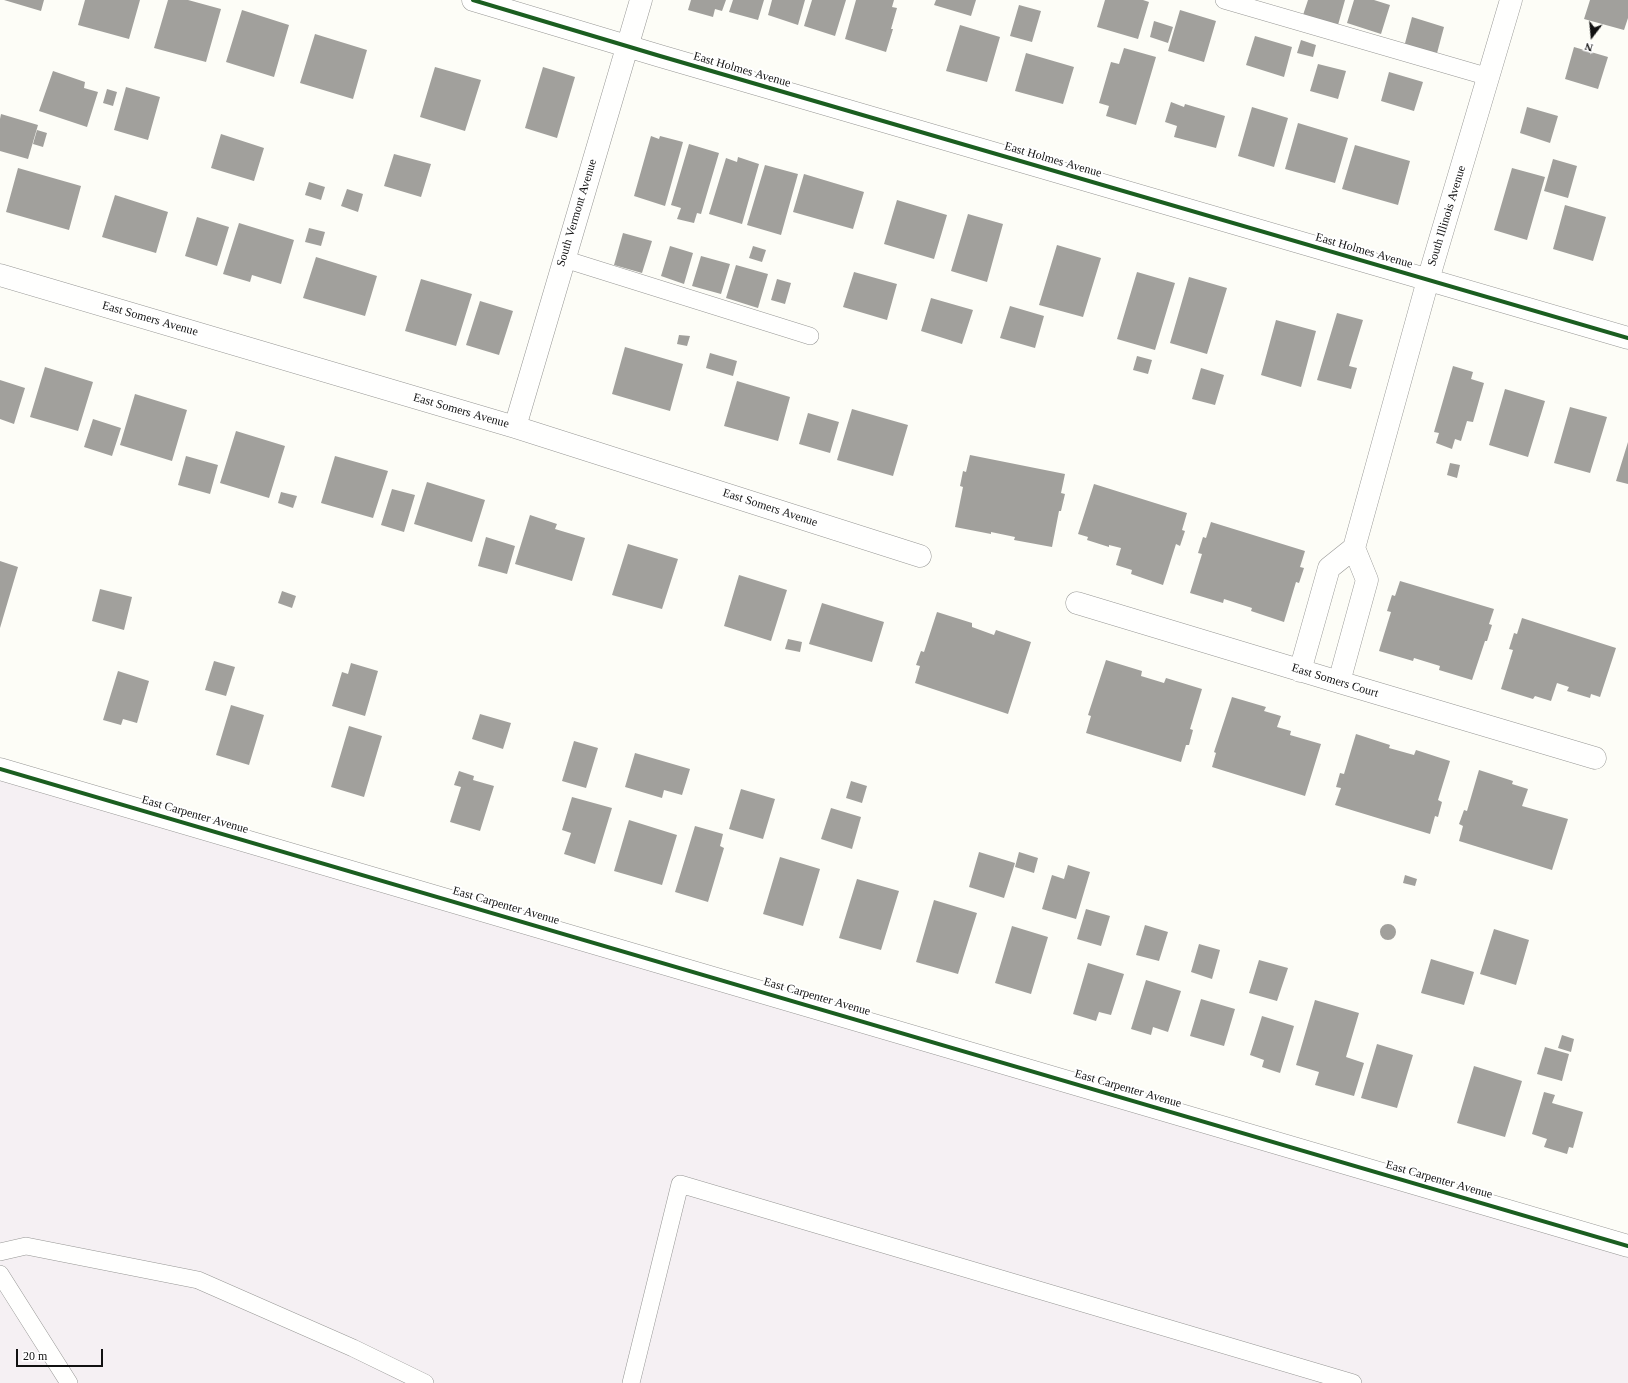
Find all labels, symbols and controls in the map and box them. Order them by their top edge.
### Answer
north arrow [1572,16,1612,56]
text: N [1583,41,1594,54]
street label: East Holmes Avenue [692,49,792,91]
street label: East Holmes Avenue [1003,139,1103,181]
street label: South Vermont Avenue [554,157,600,269]
street label: South Illinois Avenue [1425,164,1469,268]
street label: East Holmes Avenue [1314,230,1414,272]
street label: East Somers Avenue [100,298,200,340]
street label: East Somers Avenue [411,390,511,432]
street label: East Somers Avenue [721,486,819,530]
street label: East Somers Court [1290,661,1380,701]
street label: East Carpenter Avenue [140,793,250,837]
street label: East Carpenter Avenue [451,884,561,928]
street label: East Carpenter Avenue [762,975,872,1019]
street label: East Carpenter Avenue [1073,1067,1183,1111]
street label: East Carpenter Avenue [1384,1158,1494,1202]
scale bar [18,1341,105,1367]
text: 20 m [23,1349,47,1363]

